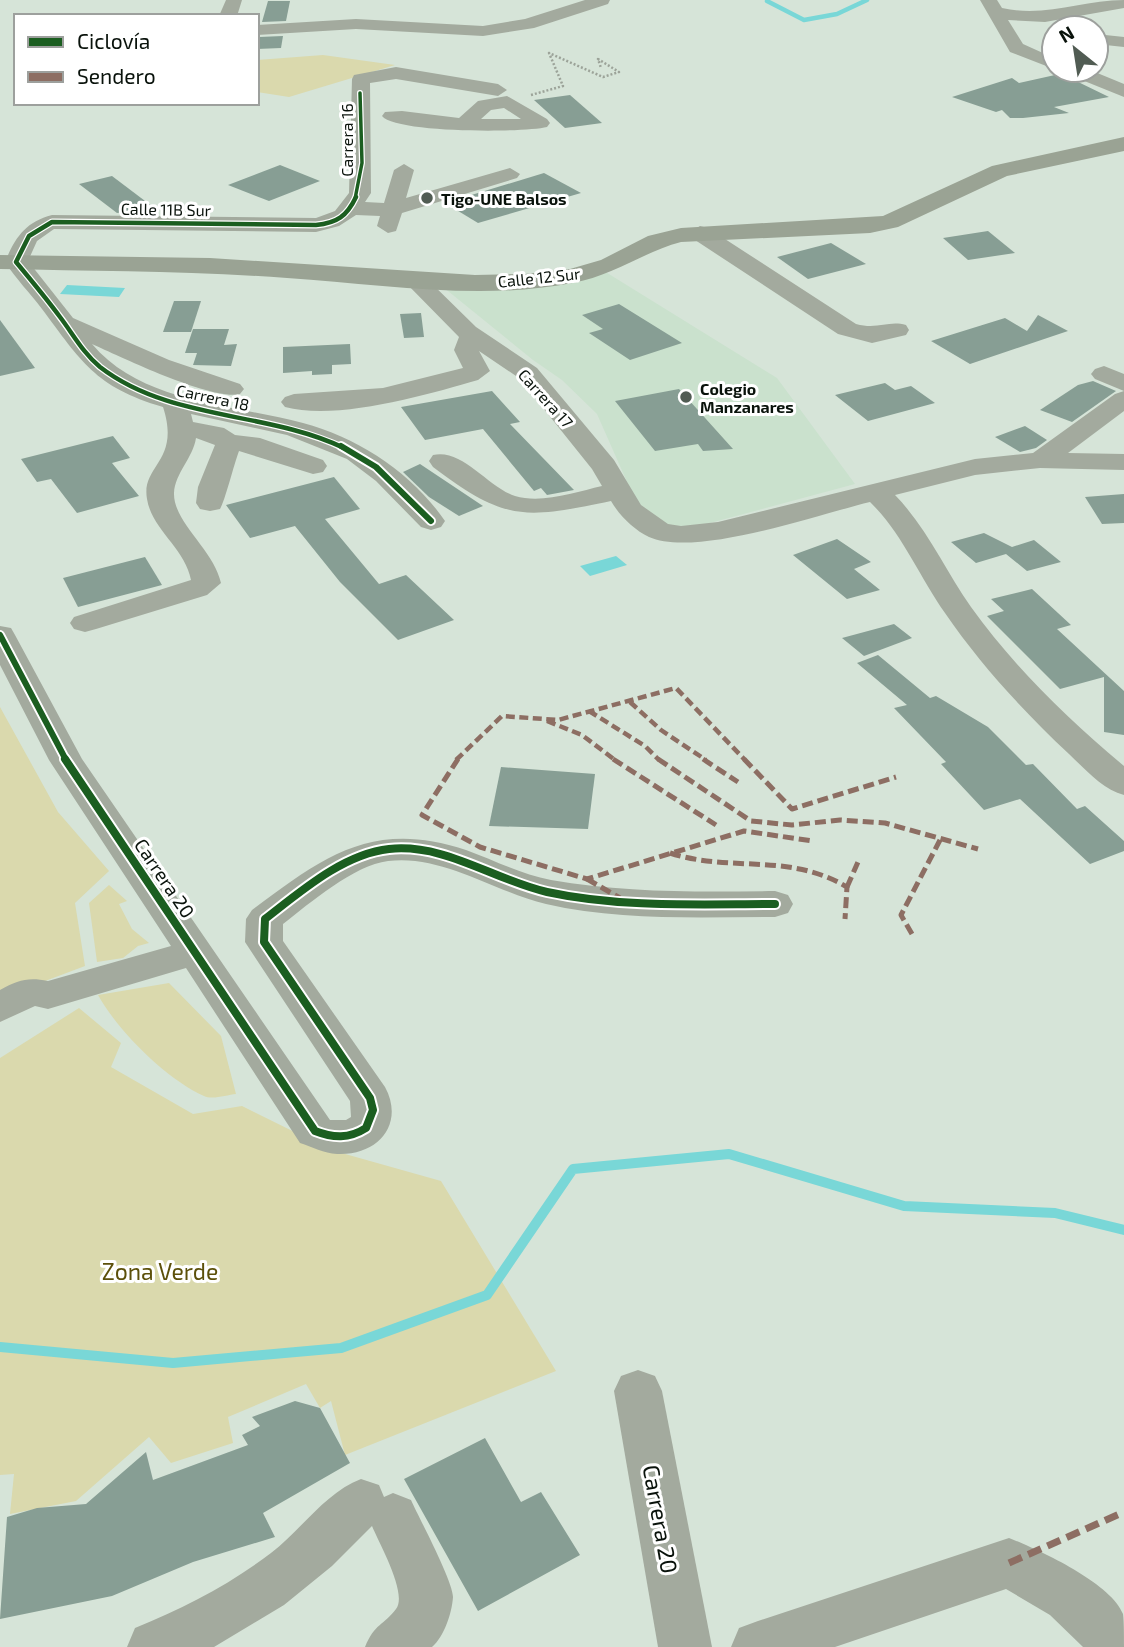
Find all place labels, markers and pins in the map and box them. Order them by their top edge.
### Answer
place label: Tigo-UNE Balsos [441,189,567,208]
marker: Tigo-UNE Balsos [419,190,435,206]
place label: Colegio Manzanares [700,379,794,416]
marker: Colegio Manzanares [678,389,694,405]

